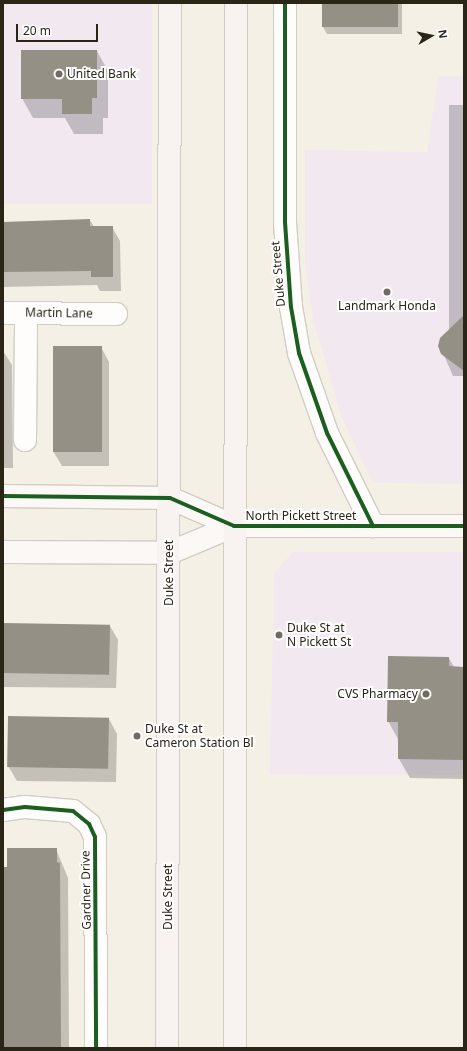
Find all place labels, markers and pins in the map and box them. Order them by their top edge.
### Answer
place label: United Bank [67,67,136,81]
marker: United Bank [54,69,64,79]
marker: Landmark Honda [382,287,392,297]
place label: Landmark Honda [338,299,436,313]
place label: Duke St at N Pickett St [287,621,351,649]
marker: Duke St at N Pickett St [274,630,284,640]
place label: CVS Pharmacy [337,687,418,701]
marker: CVS Pharmacy [421,689,431,699]
place label: Duke St at Cameron Station Bl [145,722,254,750]
marker: Duke St at Cameron Station Bl [132,731,142,741]

